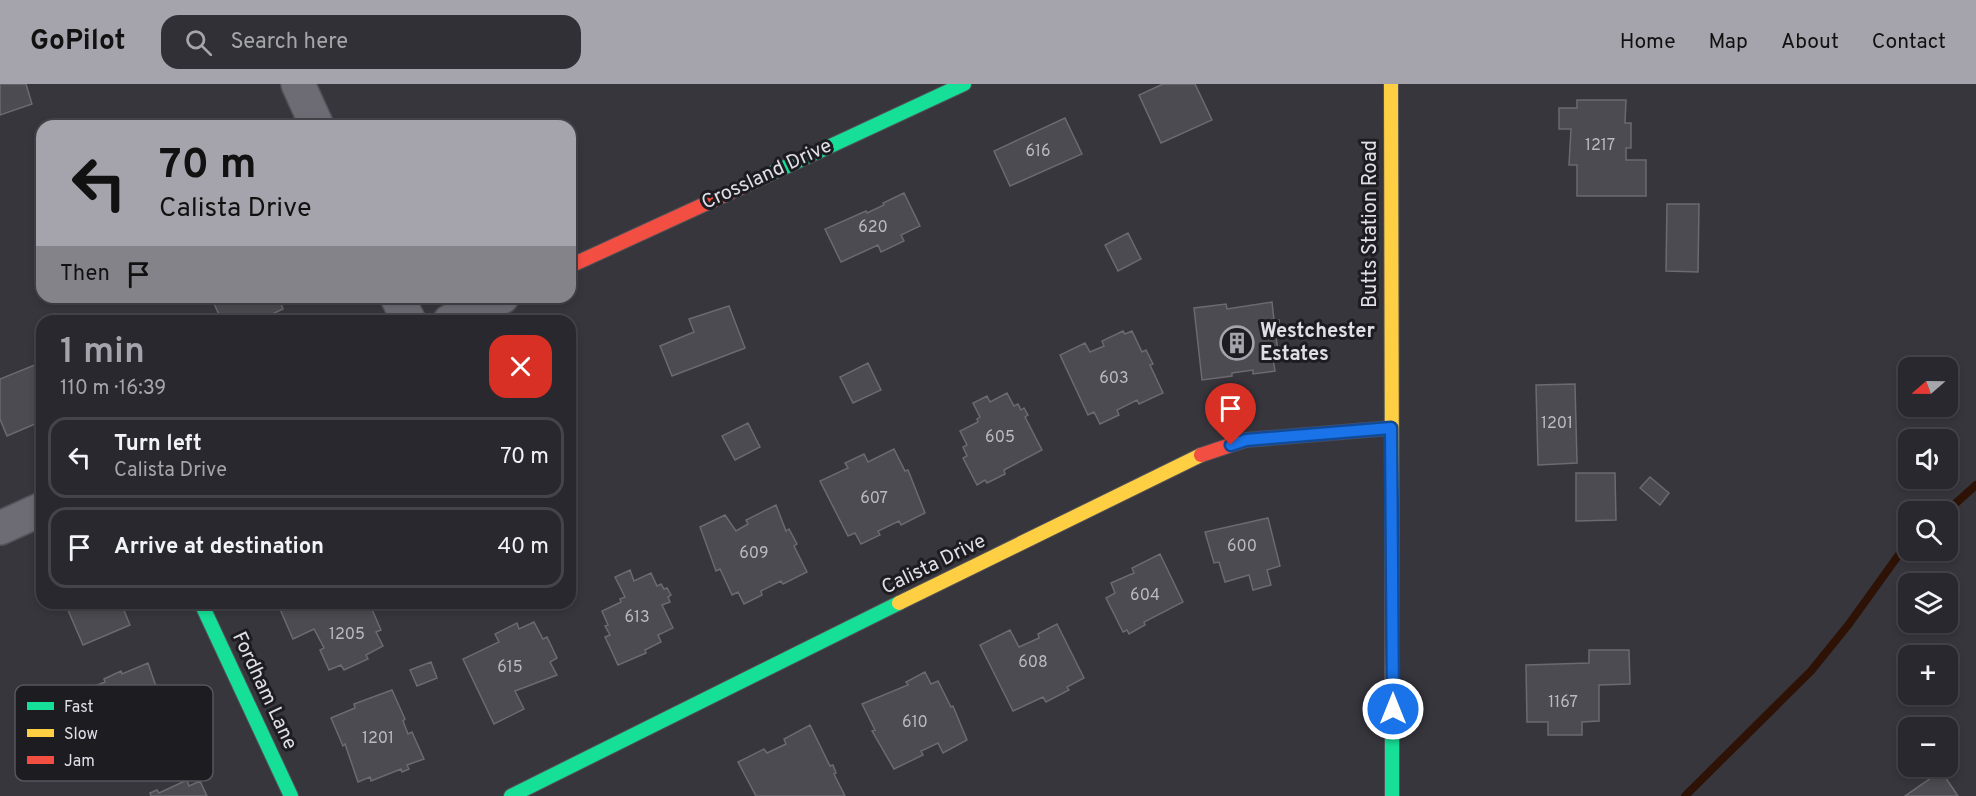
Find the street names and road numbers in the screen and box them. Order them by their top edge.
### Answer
street label: Crossland Drive [698,133,836,217]
street label: Butts Station Road [1358,140,1384,308]
street label: Calista Drive [878,529,990,601]
street label: Fordham Lane [225,628,303,754]

